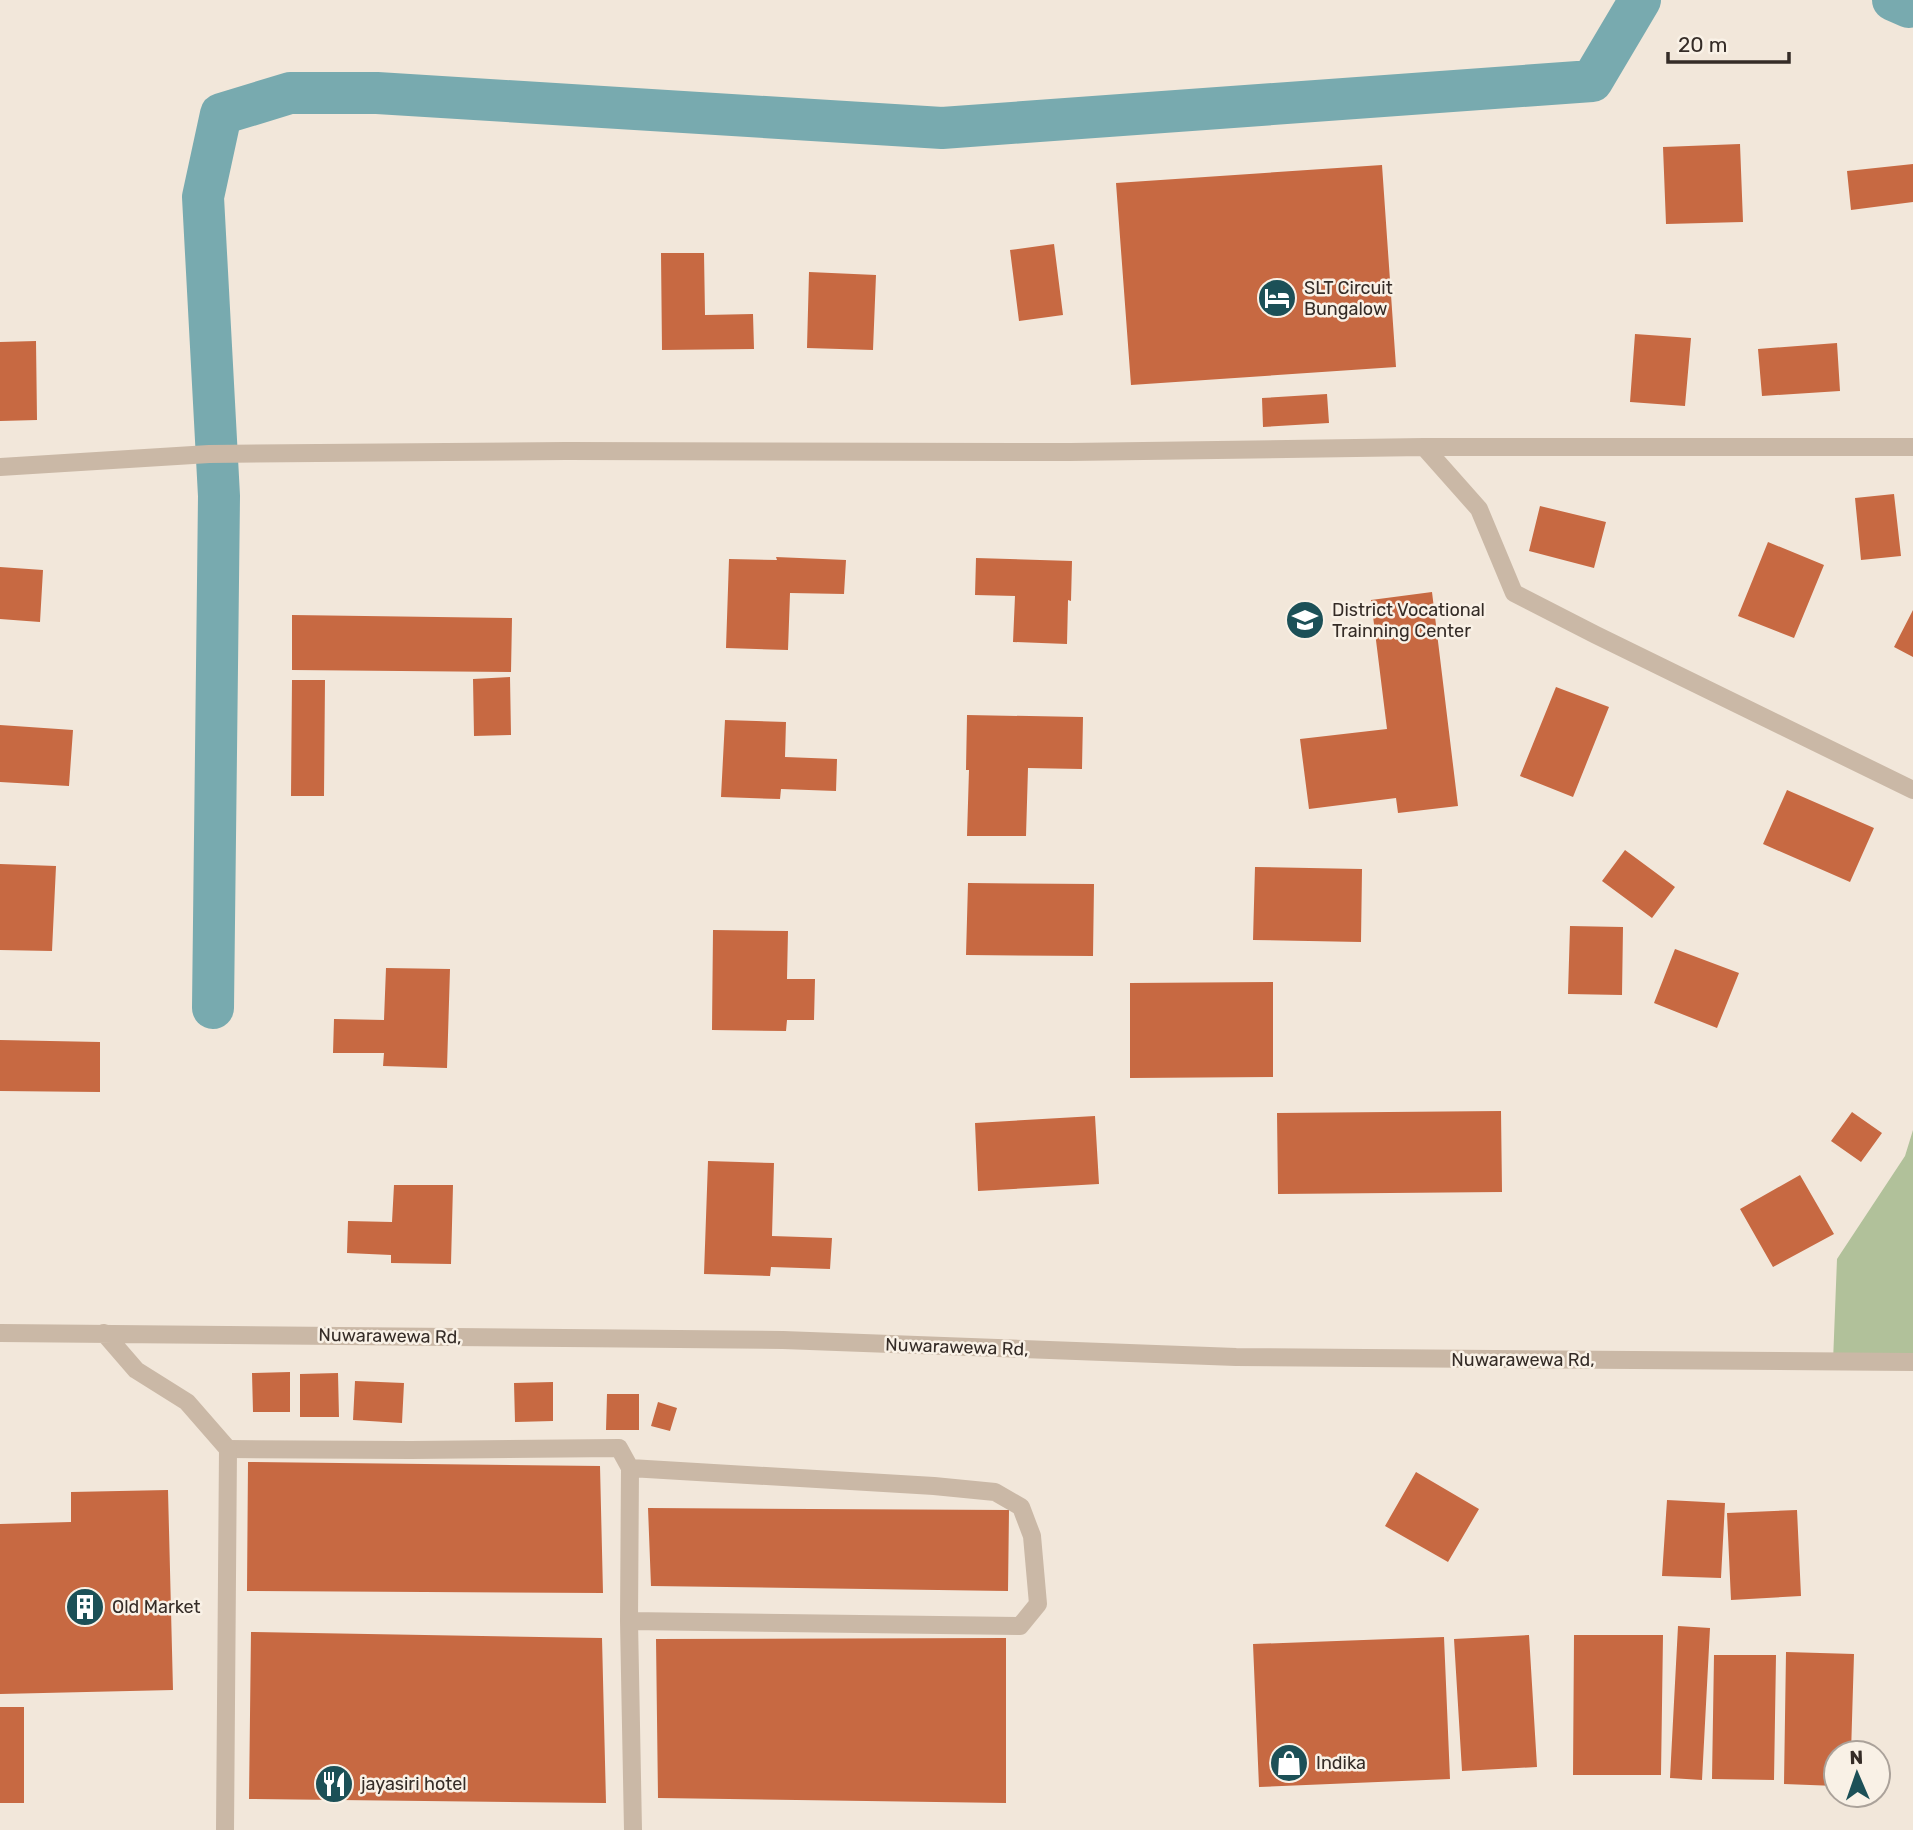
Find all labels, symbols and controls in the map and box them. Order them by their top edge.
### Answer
scale bar [1668,21,1789,65]
text: 20 m [1678,32,1727,57]
hotel icon: SLT Circuit Bungalow [1256,277,1298,319]
place label: SLT Circuit Bungalow [1304,277,1393,320]
school or university icon: District Vocational Trainning Center [1284,599,1326,641]
place label: District Vocational Trainning Center [1332,599,1485,642]
street label: Nuwarawewa Rd, [318,1324,462,1348]
street label: Nuwarawewa Rd, [885,1334,1029,1360]
street label: Nuwarawewa Rd, [1451,1349,1595,1371]
building icon: Old Market [64,1586,106,1628]
place label: Old Market [112,1596,201,1618]
north arrow [1822,1739,1892,1809]
shop icon: Indika [1268,1742,1310,1784]
text: N [1849,1746,1864,1769]
place label: Indika [1316,1752,1366,1774]
restaurant icon: jayasiri hotel [313,1763,355,1805]
place label: jayasiri hotel [360,1773,467,1795]

